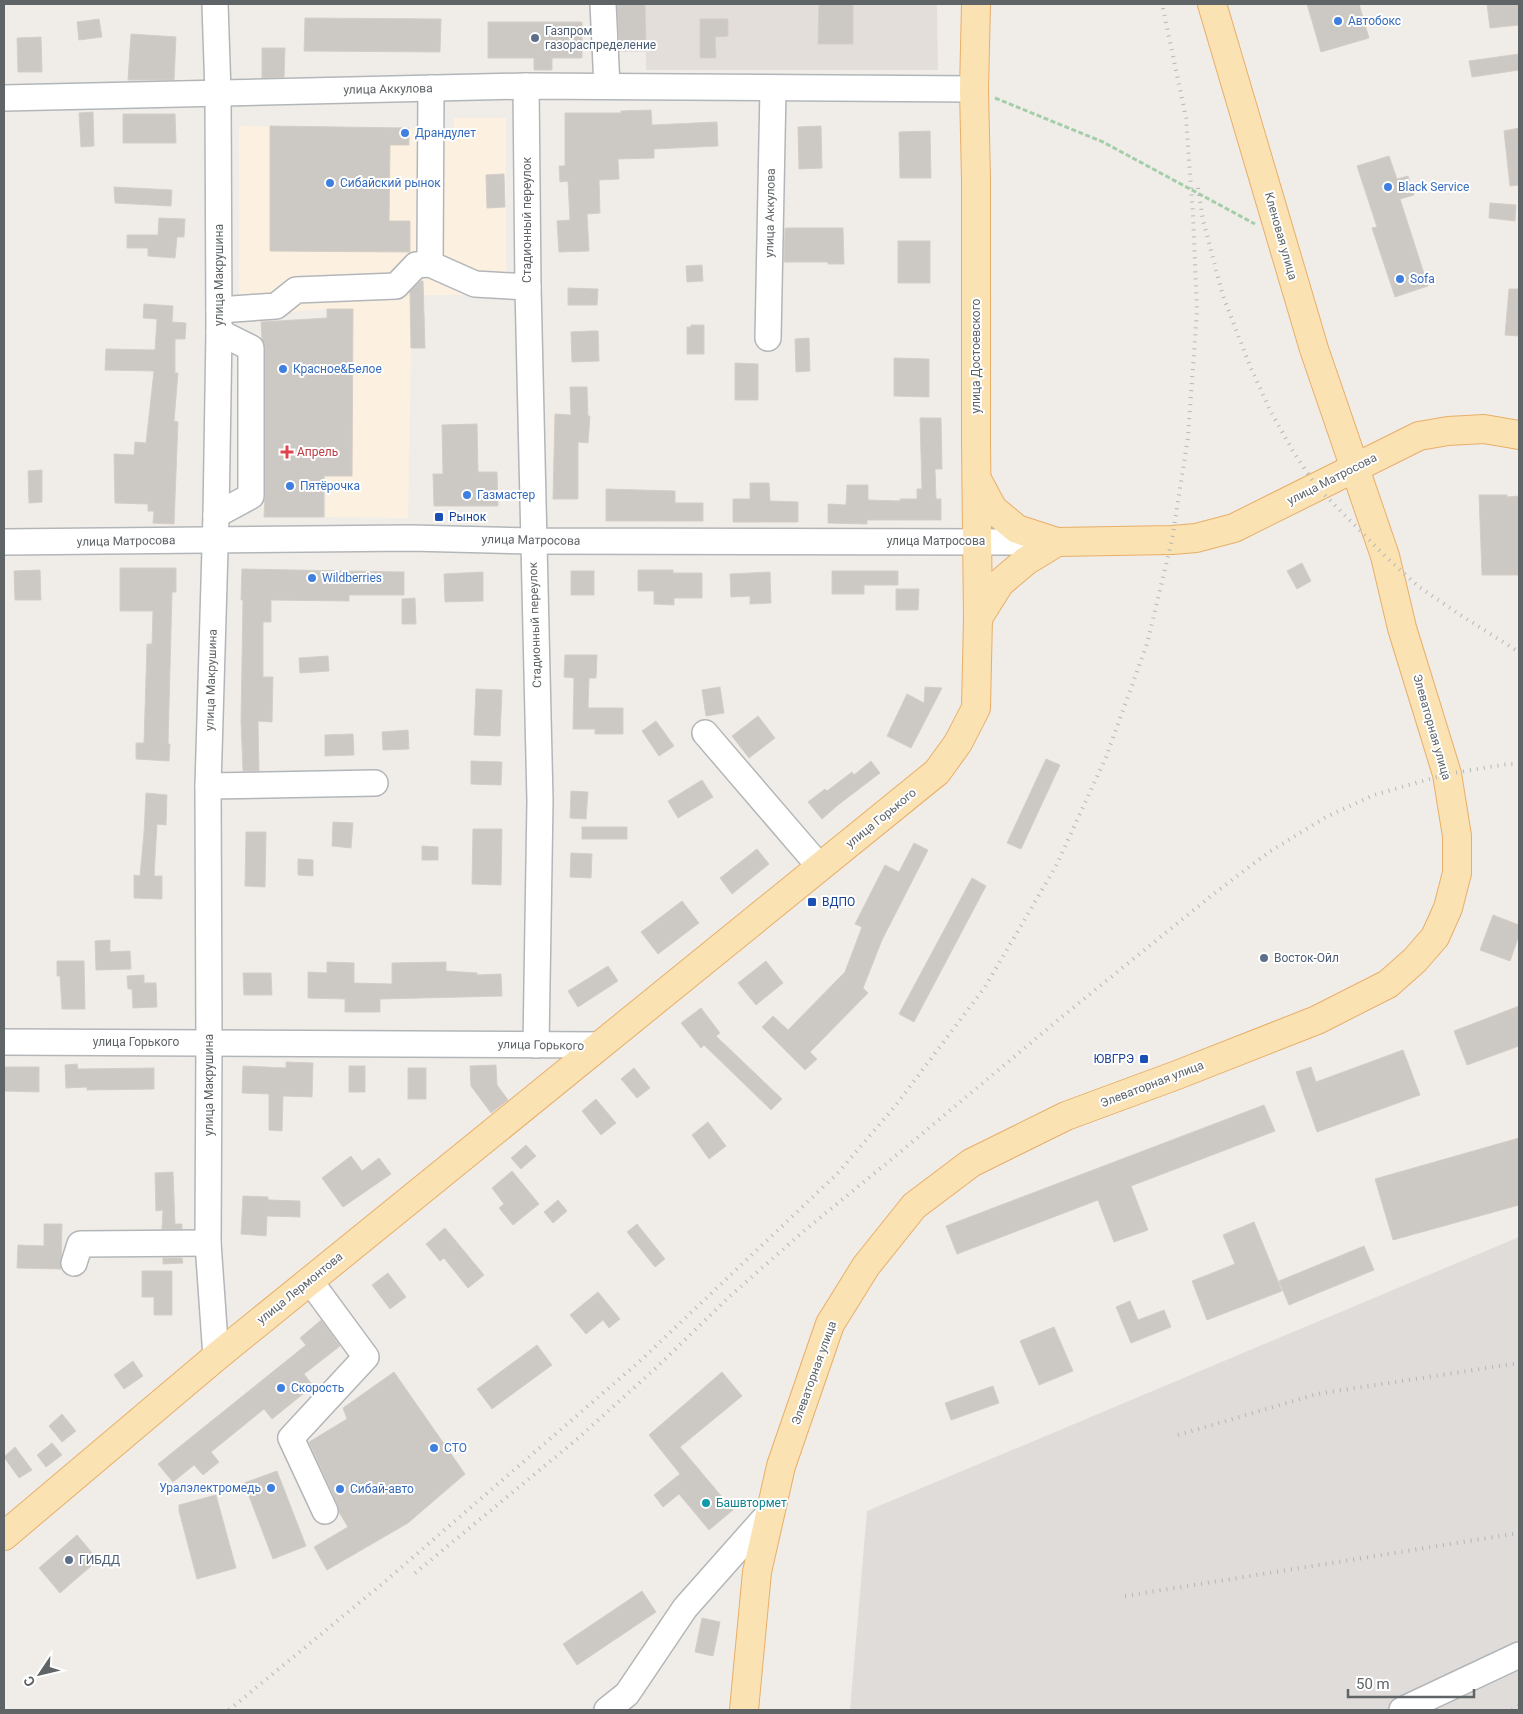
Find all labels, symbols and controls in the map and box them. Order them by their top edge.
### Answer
place label: Автобокс [1348,14,1401,28]
marker: Автобокс [1332,15,1344,27]
place label: Газпром газораспределение [545,24,656,52]
marker: Газпром газораспределение [529,32,541,44]
street label: улица Аккулова [343,81,433,97]
place label: Драндулет [415,126,476,140]
marker: Драндулет [399,127,411,139]
street label: Стадионный переулок [520,156,534,283]
street label: улица Аккулова [762,168,778,258]
place label: Сибайский рынок [340,176,441,190]
marker: Сибайский рынок [324,177,336,189]
place label: Black Service [1398,180,1469,194]
marker: Black Service [1382,181,1394,193]
street label: Кленовая улица [1262,190,1300,282]
street label: улица Макрушина [212,224,226,326]
place label: Sofa [1410,272,1435,286]
marker: Sofa [1394,273,1406,285]
street label: улица Достоевского [969,298,983,413]
place label: Красное&Белое [293,362,382,376]
marker: Красное&Белое [277,363,289,375]
place label: Апрель [297,445,338,459]
marker: Апрель [281,446,293,458]
street label: улица Матросова [1285,450,1379,508]
place label: Пятёрочка [300,479,360,493]
marker: Пятёрочка [284,480,296,492]
place label: Газмастер [477,488,535,502]
marker: Газмастер [461,489,473,501]
place label: Рынок [449,510,487,524]
marker: Рынок [433,511,445,523]
street label: улица Матросова [482,532,580,548]
street label: улица Матросова [77,533,175,549]
street label: улица Матросова [887,534,985,548]
street label: Стадионный переулок [526,561,544,688]
place label: Wildberries [322,571,382,585]
marker: Wildberries [306,572,318,584]
street label: улица Макрушина [202,629,220,731]
street label: Элеваторная улица [1410,672,1454,782]
street label: улица Горького [843,785,919,851]
place label: ВДПО [822,895,855,909]
marker: ВДПО [806,896,818,908]
place label: Восток-Ойл [1274,951,1339,965]
marker: Восток-Ойл [1258,952,1270,964]
street label: улица Макрушина [202,1034,216,1136]
street label: улица Горького [93,1035,179,1049]
street label: улица Горького [498,1037,585,1053]
place label: ЮВГРЭ [1093,1052,1134,1066]
marker: ЮВГРЭ [1138,1053,1150,1065]
street label: Элеваторная улица [1098,1058,1206,1110]
street label: улица Лермонтова [254,1249,346,1327]
street label: Элеваторная улица [789,1319,839,1427]
place label: Скорость [291,1381,344,1395]
marker: Скорость [275,1382,287,1394]
place label: СТО [444,1441,467,1455]
marker: СТО [428,1442,440,1454]
place label: Уралэлектромедь [159,1481,261,1495]
marker: Уралэлектромедь [265,1482,277,1494]
place label: Сибай-авто [350,1482,414,1496]
marker: Сибай-авто [334,1483,346,1495]
place label: Башвтормет [716,1496,787,1510]
marker: Башвтормет [700,1497,712,1509]
place label: ГИБДД [79,1553,120,1567]
marker: ГИБДД [63,1554,75,1566]
north arrow [15,1649,65,1699]
scale bar [1348,1666,1474,1698]
text: С [20,1673,39,1690]
text: 50 m [1356,1675,1390,1693]

